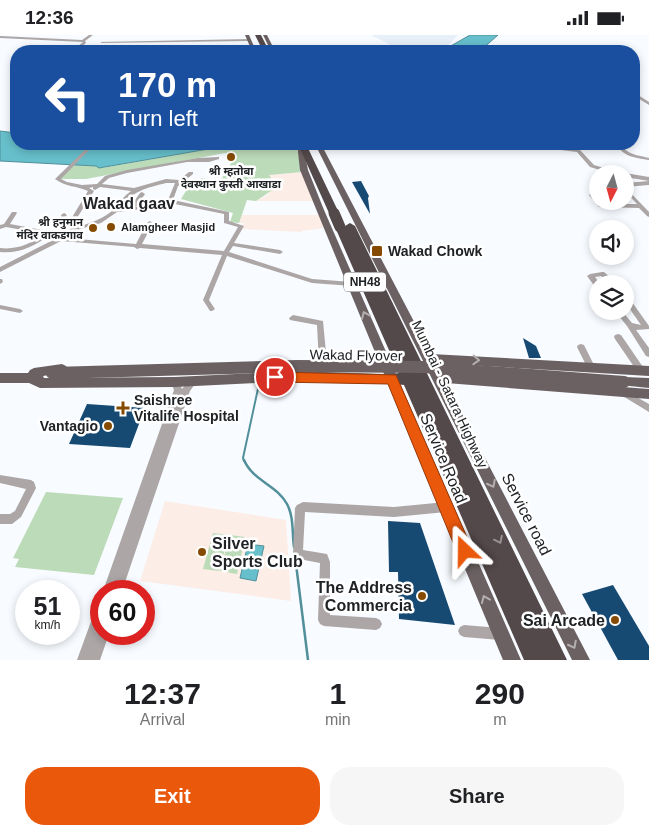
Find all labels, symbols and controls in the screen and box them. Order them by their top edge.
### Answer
text: 12:36 [25,7,74,28]
icon: left [35,65,100,130]
text: 170 m [118,65,217,104]
text: Turn left [118,106,198,131]
marker: श्री म्हतोबा देवस्थान कुस्ती आखाडा [225,151,237,163]
place label: श्री म्हतोबा देवस्थान कुस्ती आखाडा [181,165,282,192]
north arrow [589,165,634,210]
map controls [589,165,634,320]
district label: Wakad gaav [83,195,175,212]
place label: श्री हनुमान मंदिर वाकडगाव [17,216,83,241]
button: sound [589,220,634,265]
marker: Alamgheer Masjid [105,221,117,233]
place label: Alamgheer Masjid [121,221,215,233]
marker: श्री हनुमान मंदिर वाकडगाव [87,222,99,234]
place label: Wakad Chowk [388,243,483,259]
marker: Wakad Chowk [370,244,384,258]
road number: NH48 [344,273,386,291]
button: layers [589,275,634,320]
one-way arrow [360,311,371,320]
street label: Mumbai - Satara Highway [409,318,491,470]
street label: Wakad Flyover [309,346,403,364]
one-way arrow [472,354,480,365]
pin [254,356,296,398]
icon: arrive [261,363,289,391]
place label: Saishree Vitalife Hospital [134,392,239,424]
marker: Saishree Vitalife Hospital [116,401,130,415]
street label: Service Road [417,411,470,506]
place label: Vantagio [40,418,98,434]
marker: Vantagio [102,420,114,432]
street label: Service road [499,470,555,558]
one-way arrow [486,479,496,488]
position arrow [438,524,490,576]
place label: Silver Sports Club [212,535,303,570]
one-way arrow [493,535,504,544]
marker: Silver Sports Club [196,546,208,558]
place label: The Address Commercia [316,579,412,614]
speed limit sign: 60 [90,580,155,645]
marker: The Address Commercia [416,590,428,602]
text: 51 [34,592,61,620]
one-way arrow [481,595,492,604]
place label: Sai Arcade [523,612,605,629]
marker: Sai Arcade [609,614,621,626]
text: km/h [34,618,61,632]
one-way arrow [567,640,577,649]
text: 12:37 [124,677,201,710]
text: 1 [329,677,346,710]
text: 290 [475,677,525,710]
text: Arrival [140,711,185,728]
text: min [325,711,351,728]
text: m [493,711,506,728]
button: Exit [25,767,320,825]
button: Share [330,767,624,825]

